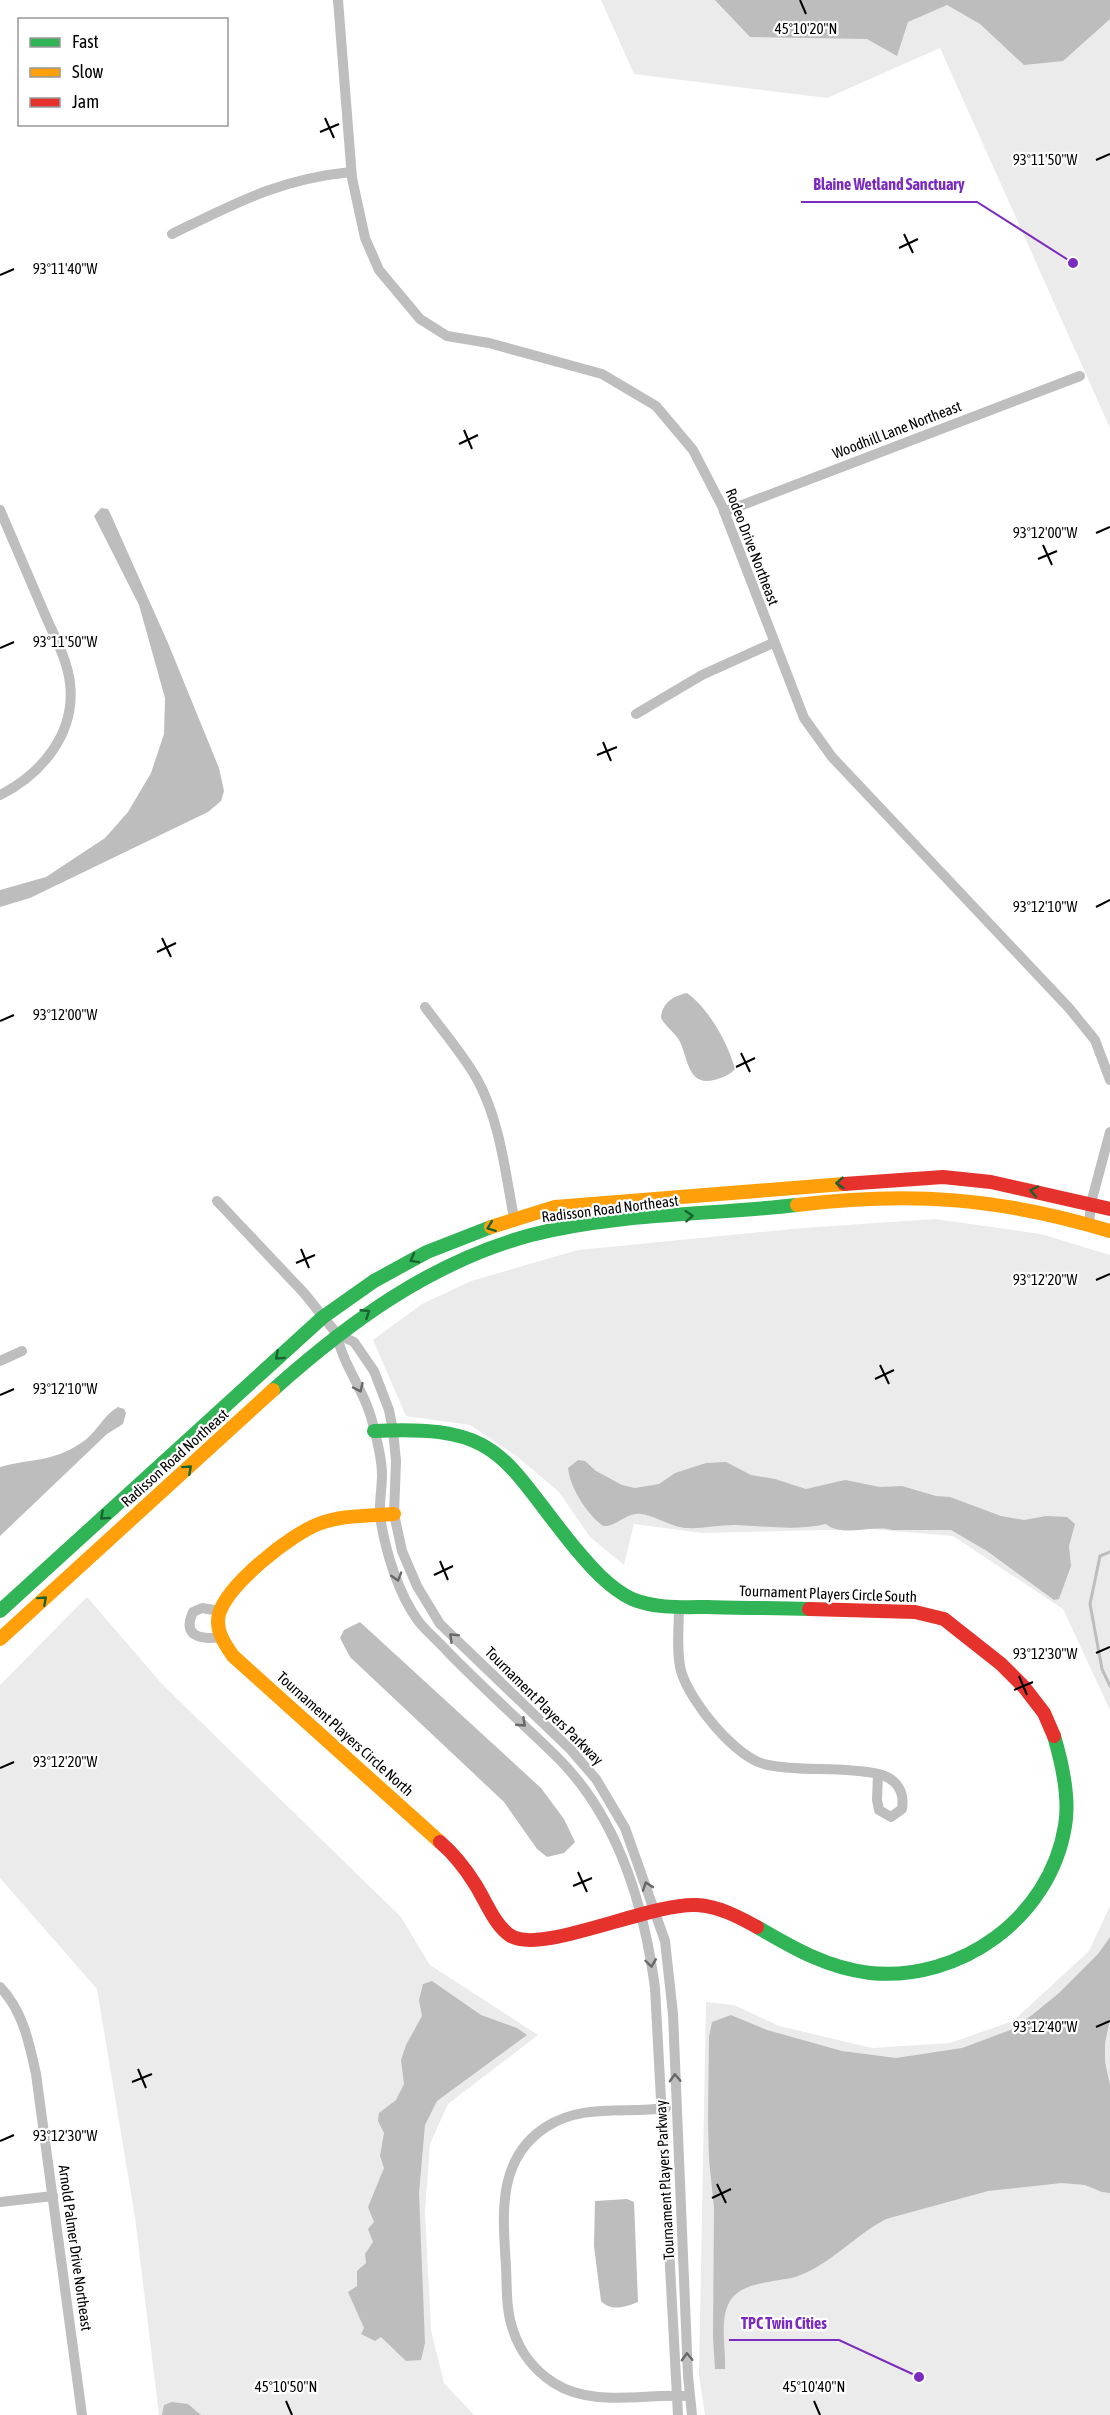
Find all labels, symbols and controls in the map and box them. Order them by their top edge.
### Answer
legend [18,18,228,126]
text: 45°10'20"N [775,20,837,37]
text: Fast [72,31,99,52]
text: Slow [72,61,103,82]
text: Jam [72,91,99,112]
text: 93°11'50"W [1013,151,1077,168]
callout: Blaine Wetland Sanctuary [801,168,977,202]
text: Blaine Wetland Sanctuary [813,175,965,193]
text: 93°11'40"W [33,260,97,277]
street label: Woodhill Lane Northeast [830,397,964,462]
street label: Rodeo Drive Northeast [722,486,783,608]
text: 93°12'00"W [1013,524,1077,541]
text: 93°11'50"W [33,633,97,650]
text: 93°12'10"W [1013,898,1077,915]
text: 93°12'00"W [33,1006,97,1023]
one-way arrow [836,1176,845,1189]
one-way arrow [1029,1185,1039,1198]
street label: Radisson Road Northeast [540,1192,679,1225]
one-way arrow [684,1210,693,1223]
one-way arrow [486,1220,497,1232]
one-way arrow [410,1252,421,1263]
text: 93°12'20"W [1013,1271,1077,1288]
one-way arrow [360,1308,370,1320]
one-way arrow [276,1349,286,1360]
text: 93°12'10"W [33,1380,97,1397]
one-way arrow [352,1381,364,1392]
street label: Radisson Road Northeast [118,1405,232,1510]
one-way arrow [181,1465,191,1476]
one-way arrow [101,1509,111,1520]
one-way arrow [390,1571,402,1582]
street label: Tournament Players Circle South [739,1582,917,1605]
one-way arrow [37,1596,47,1607]
one-way arrow [450,1633,460,1644]
street label: Tournament Players Parkway [482,1643,607,1768]
text: 93°12'30"W [1013,1645,1077,1662]
street label: Tournament Players Circle North [274,1668,417,1799]
one-way arrow [515,1716,525,1727]
text: 93°12'20"W [33,1753,97,1770]
one-way arrow [642,1881,655,1892]
one-way arrow [645,1958,657,1968]
text: 93°12'40"W [1013,2018,1077,2035]
one-way arrow [669,2074,681,2083]
street label: Tournament Players Parkway [652,2100,677,2260]
text: 93°12'30"W [33,2127,97,2144]
street label: Arnold Palmer Drive Northeast [55,2164,96,2332]
callout: TPC Twin Cities [729,2306,839,2340]
text: TPC Twin Cities [741,2314,827,2332]
one-way arrow [681,2352,694,2361]
text: 45°10'50"N [255,2378,317,2395]
text: 45°10'40"N [783,2378,845,2395]

